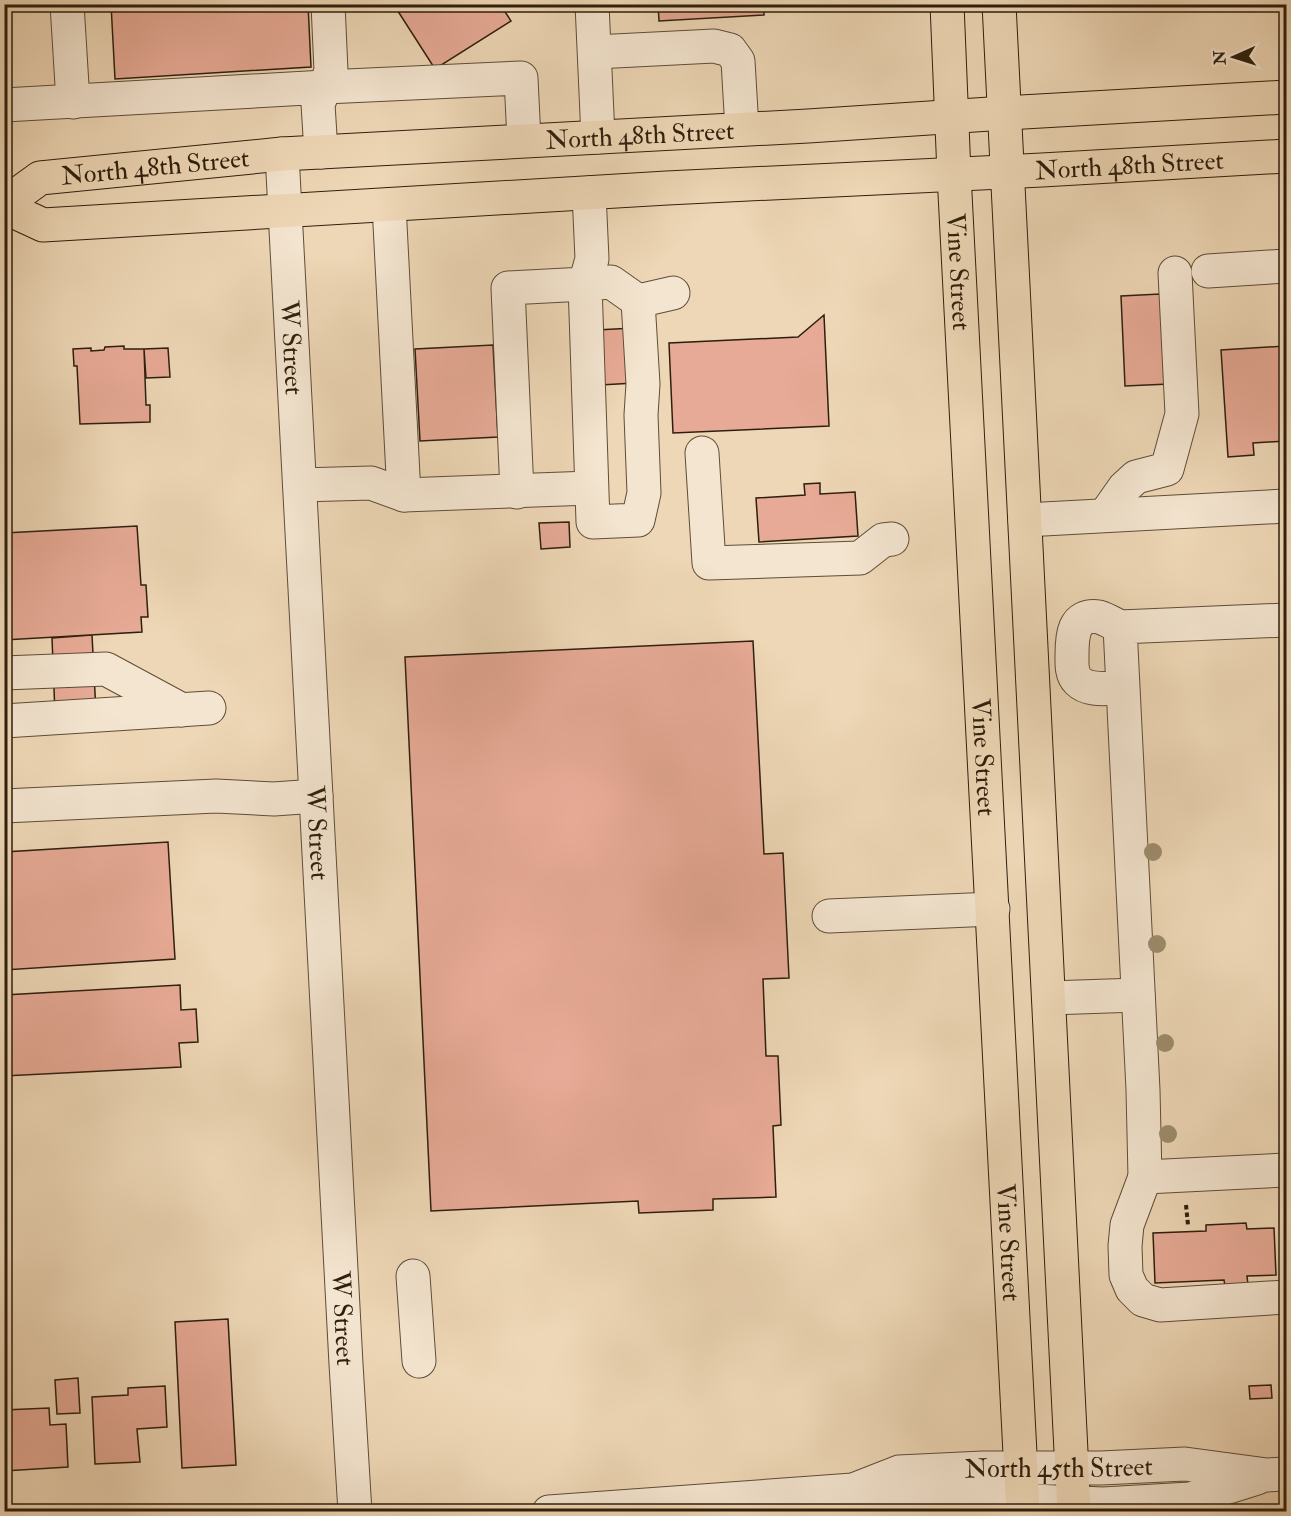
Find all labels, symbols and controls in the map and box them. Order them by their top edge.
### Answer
north arrow [1204,27,1264,87]
text: N [1210,49,1230,66]
street label: North 48th Street [545,115,735,157]
street label: North 48th Street [60,142,251,193]
street label: North 48th Street [1034,145,1225,187]
street label: Vine Street [939,212,977,331]
street label: W Street [273,299,310,396]
street label: Vine Street [964,698,1002,817]
street label: W Street [298,784,335,881]
street label: Vine Street [989,1183,1027,1302]
street label: W Street [324,1269,361,1367]
street label: North 45th Street [964,1451,1154,1486]

